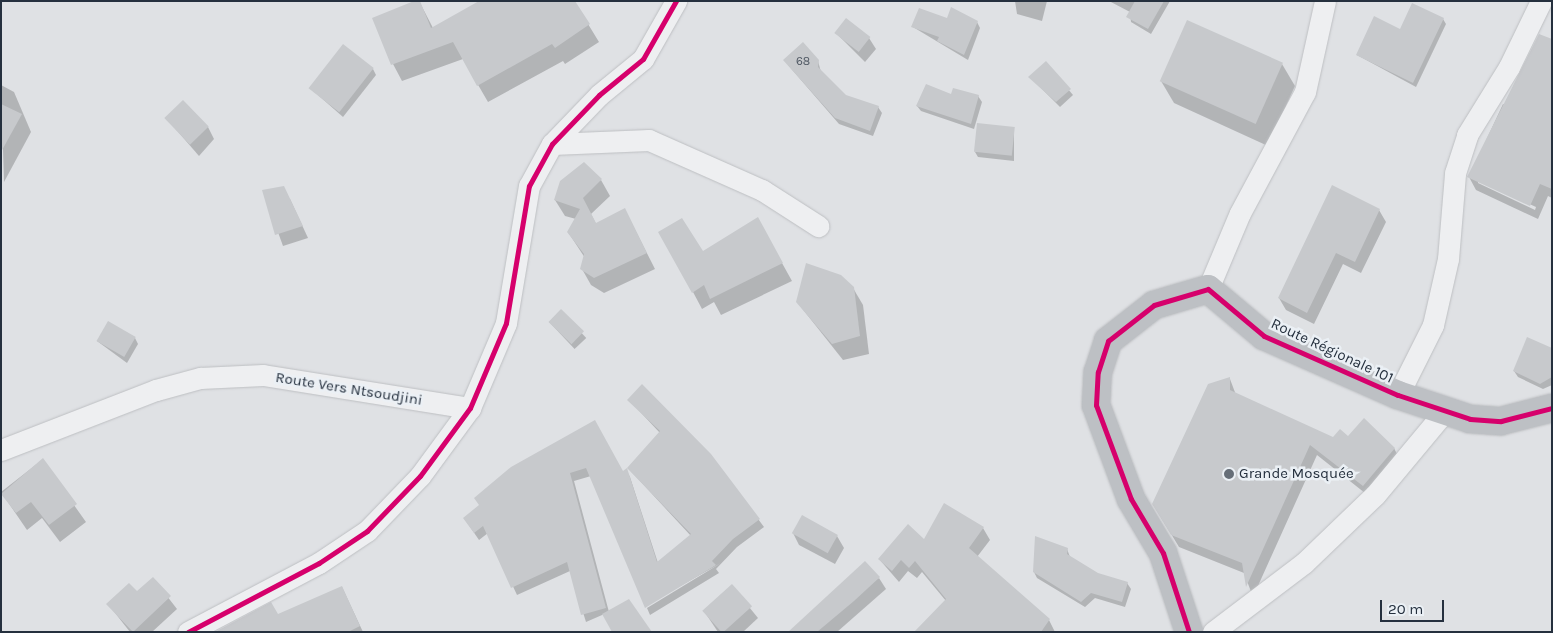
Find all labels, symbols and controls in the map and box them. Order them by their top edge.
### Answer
house number: 68 [796,55,810,69]
street label: Route Régionale 101 [1268,315,1396,387]
street label: Route Vers Ntsoudjini [274,368,424,410]
place label: Grande Mosquée [1239,465,1354,483]
marker: Grande Mosquée [1223,468,1235,480]
scale bar [1383,590,1447,622]
text: 20 m [1388,600,1423,618]

